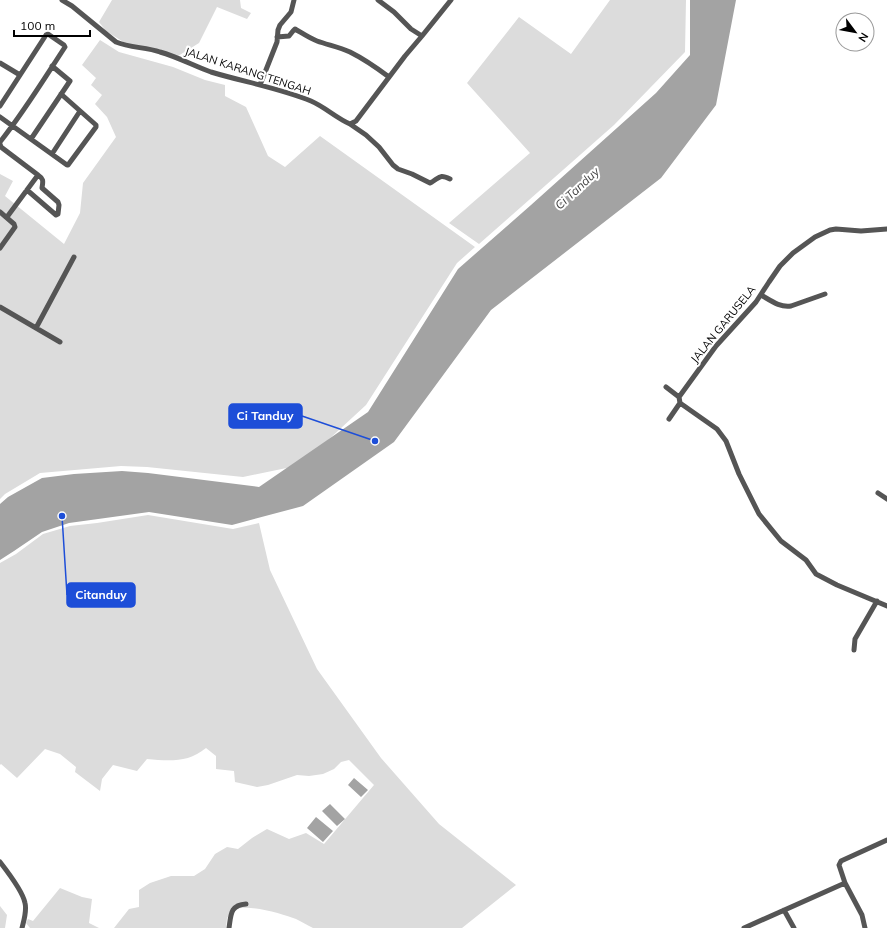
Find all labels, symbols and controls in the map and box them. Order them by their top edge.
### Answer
scale bar [14,12,90,38]
north arrow [835,12,875,52]
text: 100 m [20,18,55,33]
text: N [855,30,872,45]
street label: JALAN KARANG TENGAH [183,44,313,98]
water label: Ci Tanduy [552,163,603,212]
street label: JALAN GARUSELA [687,282,759,366]
callout: Ci Tanduy [229,404,302,428]
text: Ci Tanduy [237,408,294,423]
callout: Citanduy [67,583,135,607]
text: Citanduy [75,587,127,602]

